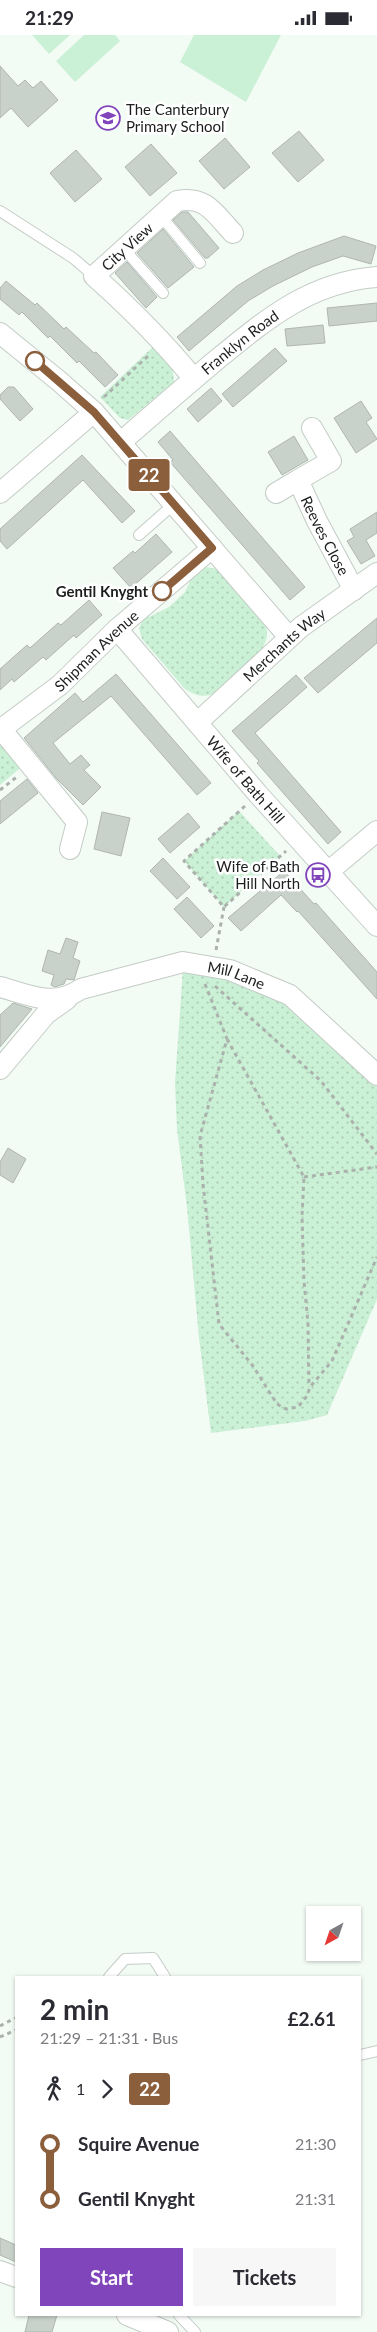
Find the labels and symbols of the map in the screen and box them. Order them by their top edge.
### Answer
place label: The Canterbury Primary School [126,100,230,135]
school or university icon: The Canterbury Primary School [95,105,121,131]
street label: City View [97,218,156,274]
street label: Franklyn Road [197,306,282,378]
unlabelled marker [25,351,45,371]
line badge: 22 [126,459,172,491]
street label: Reeves Close [298,493,353,578]
marker: Gentil Knyght [152,581,172,601]
place label: Gentil Knyght [56,582,148,600]
street label: Merchants Way [239,604,329,685]
street label: Shipman Avenue [51,606,142,695]
street label: Wife of Bath Hill [203,732,289,827]
place label: Wife of Bath Hill North [216,857,300,892]
bus stop icon: Wife of Bath Hill North [305,862,331,888]
street label: Mill Lane [206,957,268,993]
north arrow [306,1906,361,1961]

